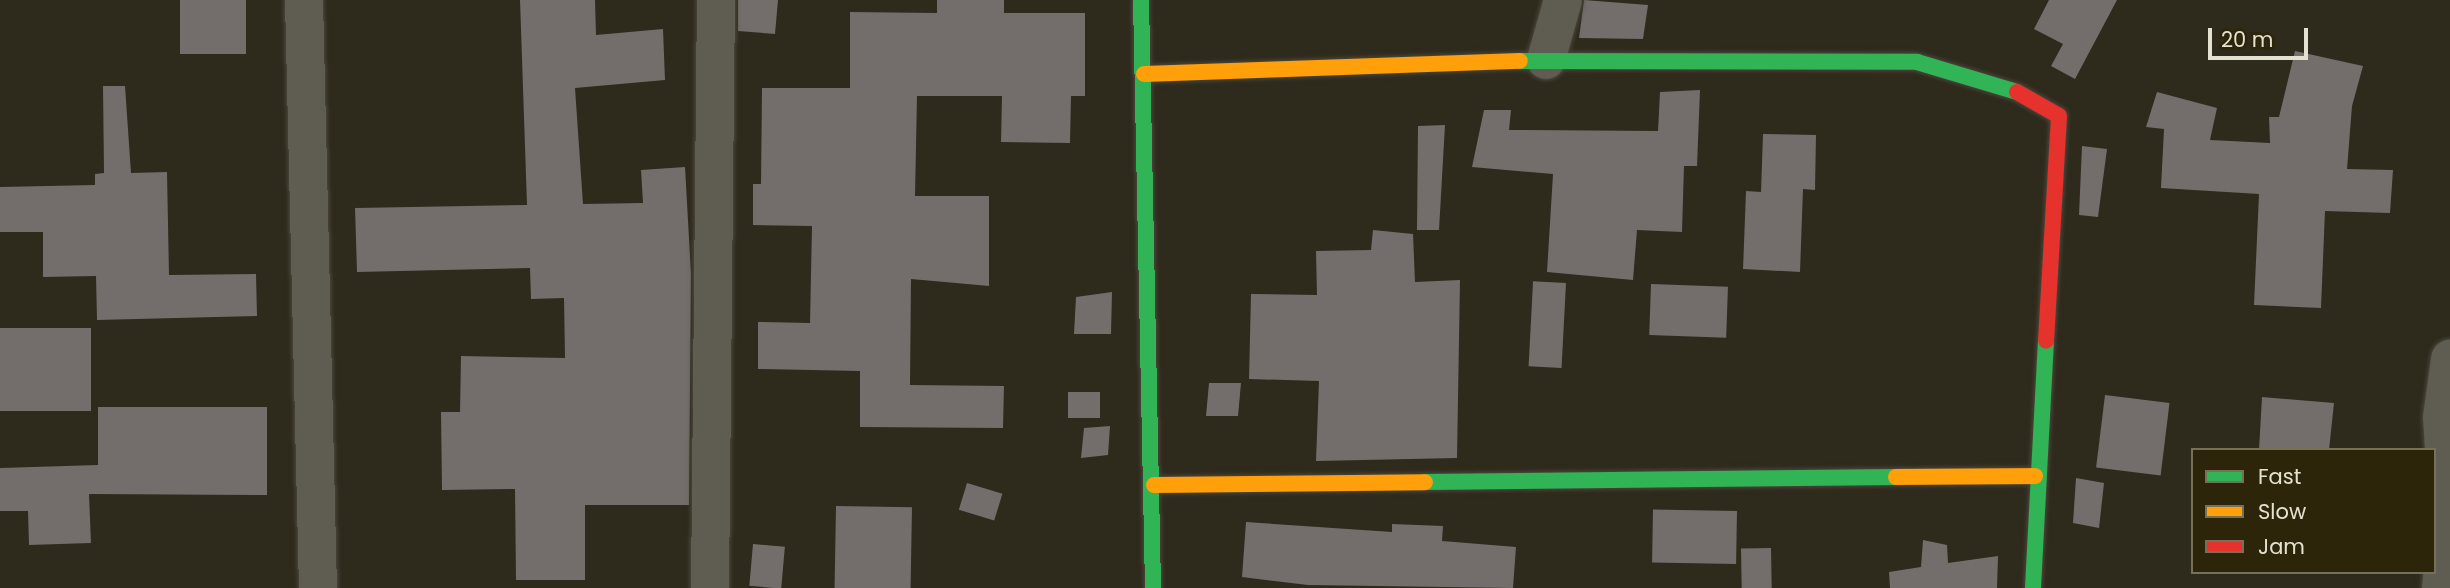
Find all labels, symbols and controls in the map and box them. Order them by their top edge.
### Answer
scale bar [2212,14,2312,58]
text: 20 m [2221,25,2274,54]
legend [2191,448,2436,574]
text: Fast [2258,462,2301,491]
text: Slow [2258,497,2306,526]
text: Jam [2258,532,2305,561]

